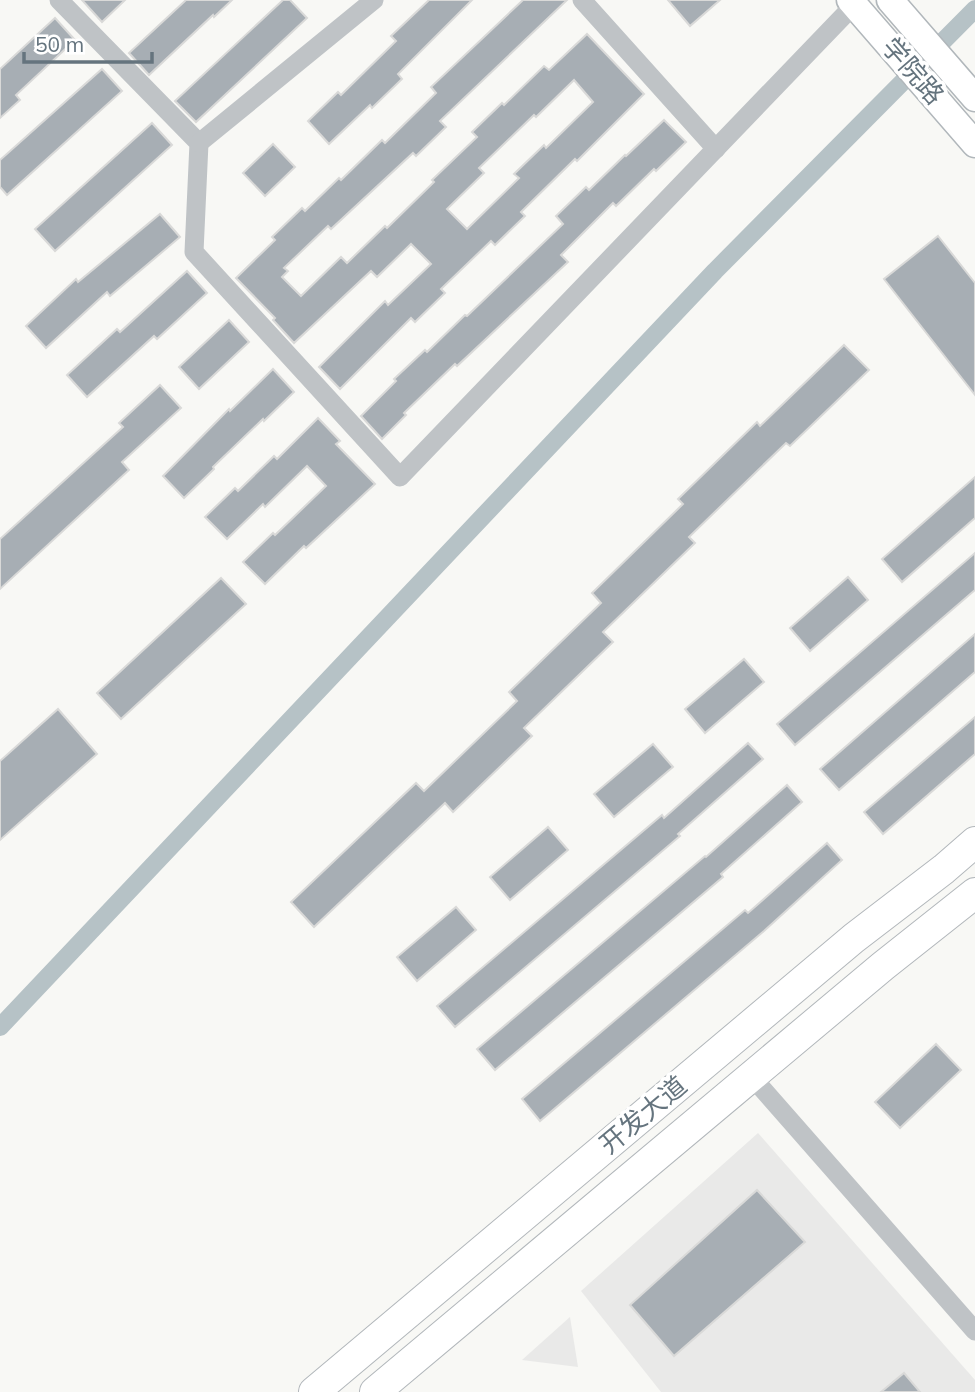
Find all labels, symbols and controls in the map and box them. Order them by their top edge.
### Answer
scale bar [24,21,152,65]
street label: 学院路 [875,30,951,111]
text: 50 m [35,31,84,57]
street label: 开发大道 [592,1069,693,1161]

